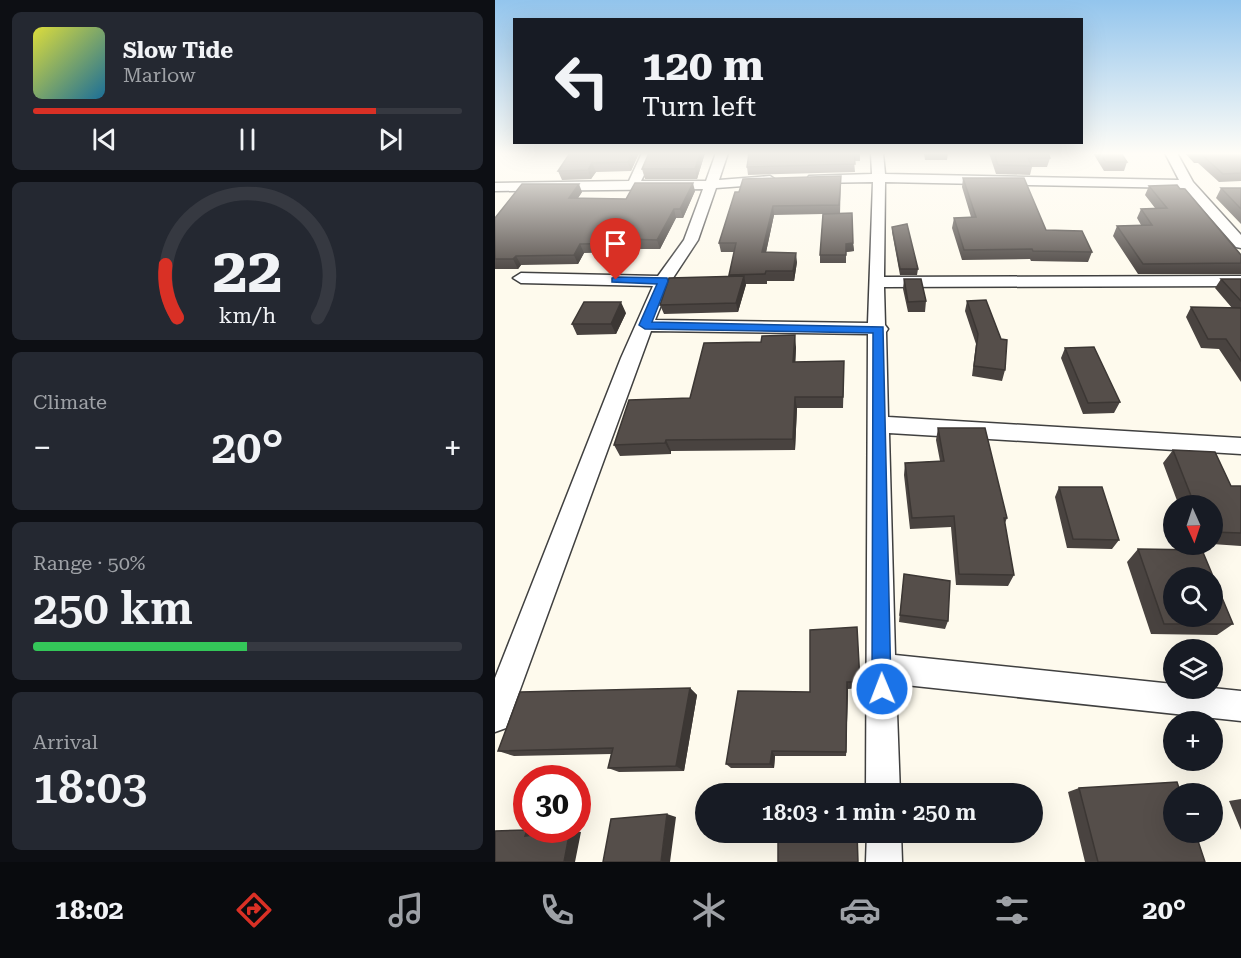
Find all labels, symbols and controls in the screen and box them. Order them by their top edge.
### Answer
text: Slow Tide [123,38,233,63]
text: 120 m [642,41,764,90]
icon: left [543,42,621,120]
text: Marlow [123,63,196,87]
text: Turn left [642,91,756,123]
icon: previous [88,123,121,156]
icon: pause [231,123,264,156]
icon: next [374,123,407,156]
pin [590,218,641,280]
icon: arrive [599,227,632,260]
text: 22 [213,234,282,307]
text: km/h [219,303,276,328]
text: Climate [33,390,107,414]
text: 20° [211,421,284,474]
text: − [33,428,51,467]
text: + [444,428,462,467]
north arrow [1163,495,1223,555]
map controls [1163,495,1223,843]
text: Range · 50% [33,551,145,575]
button: search [1163,567,1223,627]
text: 250 km [33,582,193,635]
button: layers [1163,639,1223,699]
position arrow [850,657,914,721]
button: + [1163,711,1223,771]
text: Arrival [33,730,98,754]
text: 18:03 [33,761,147,814]
speed limit sign: 30 [513,765,591,843]
button: − [1163,783,1223,843]
text: 18:03 · 1 min · 250 m [762,800,976,825]
icon: directions [233,889,275,931]
icon: music [385,889,427,931]
icon: phone [536,889,578,931]
icon: climate [688,889,730,931]
icon: car [839,889,881,931]
icon: filters [991,889,1033,931]
text: 18:02 [55,894,124,926]
text: 20° [1143,894,1186,926]

